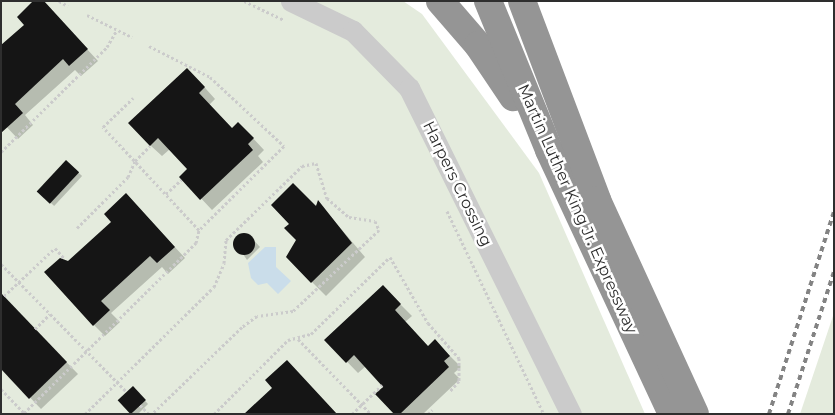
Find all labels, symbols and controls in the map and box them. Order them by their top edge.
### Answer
street label: Martin Luther King Jr. Expressway [513,81,641,337]
street label: Harpers Crossing [418,118,496,250]

